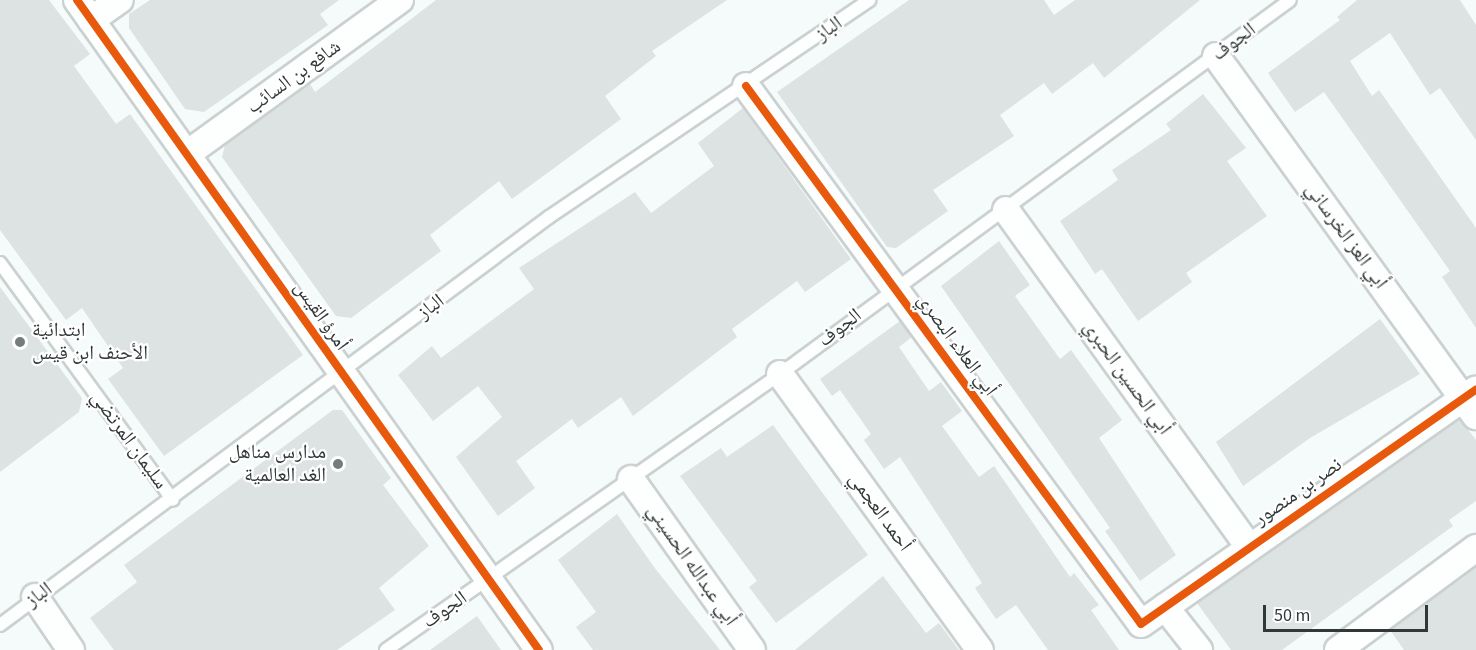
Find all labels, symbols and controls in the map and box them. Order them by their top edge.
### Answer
street label: الباز [811,11,847,47]
street label: الجوف [1207,18,1261,66]
street label: شافع بن السائب [242,35,346,119]
street label: أبي العز الخرساني [1299,178,1393,294]
street label: أمرؤ القيس [288,277,354,355]
street label: الباز [413,289,449,325]
street label: أبي العلاء البصري [912,289,1002,401]
street label: الجوف [813,304,867,352]
street label: أبي الحسين الحبري [1078,316,1176,440]
place label: ابتدائية الأحنف ابن قيس [32,318,148,365]
marker: ابتدائية الأحنف ابن قيس [13,335,27,349]
street label: سليمان المرتضي [85,386,173,494]
place label: مدارس مناهل الغد العالمية [229,440,326,487]
street label: نصر بن منصور [1249,453,1347,531]
marker: مدارس مناهل الغد العالمية [331,457,345,471]
street label: أحمد العجمي [843,468,917,556]
street label: أبي عبدالله الحسيني [641,500,743,630]
street label: الباز [21,577,57,613]
street label: الجوف [418,586,472,634]
scale bar [1266,593,1431,631]
text: 50 m [1274,603,1310,628]

